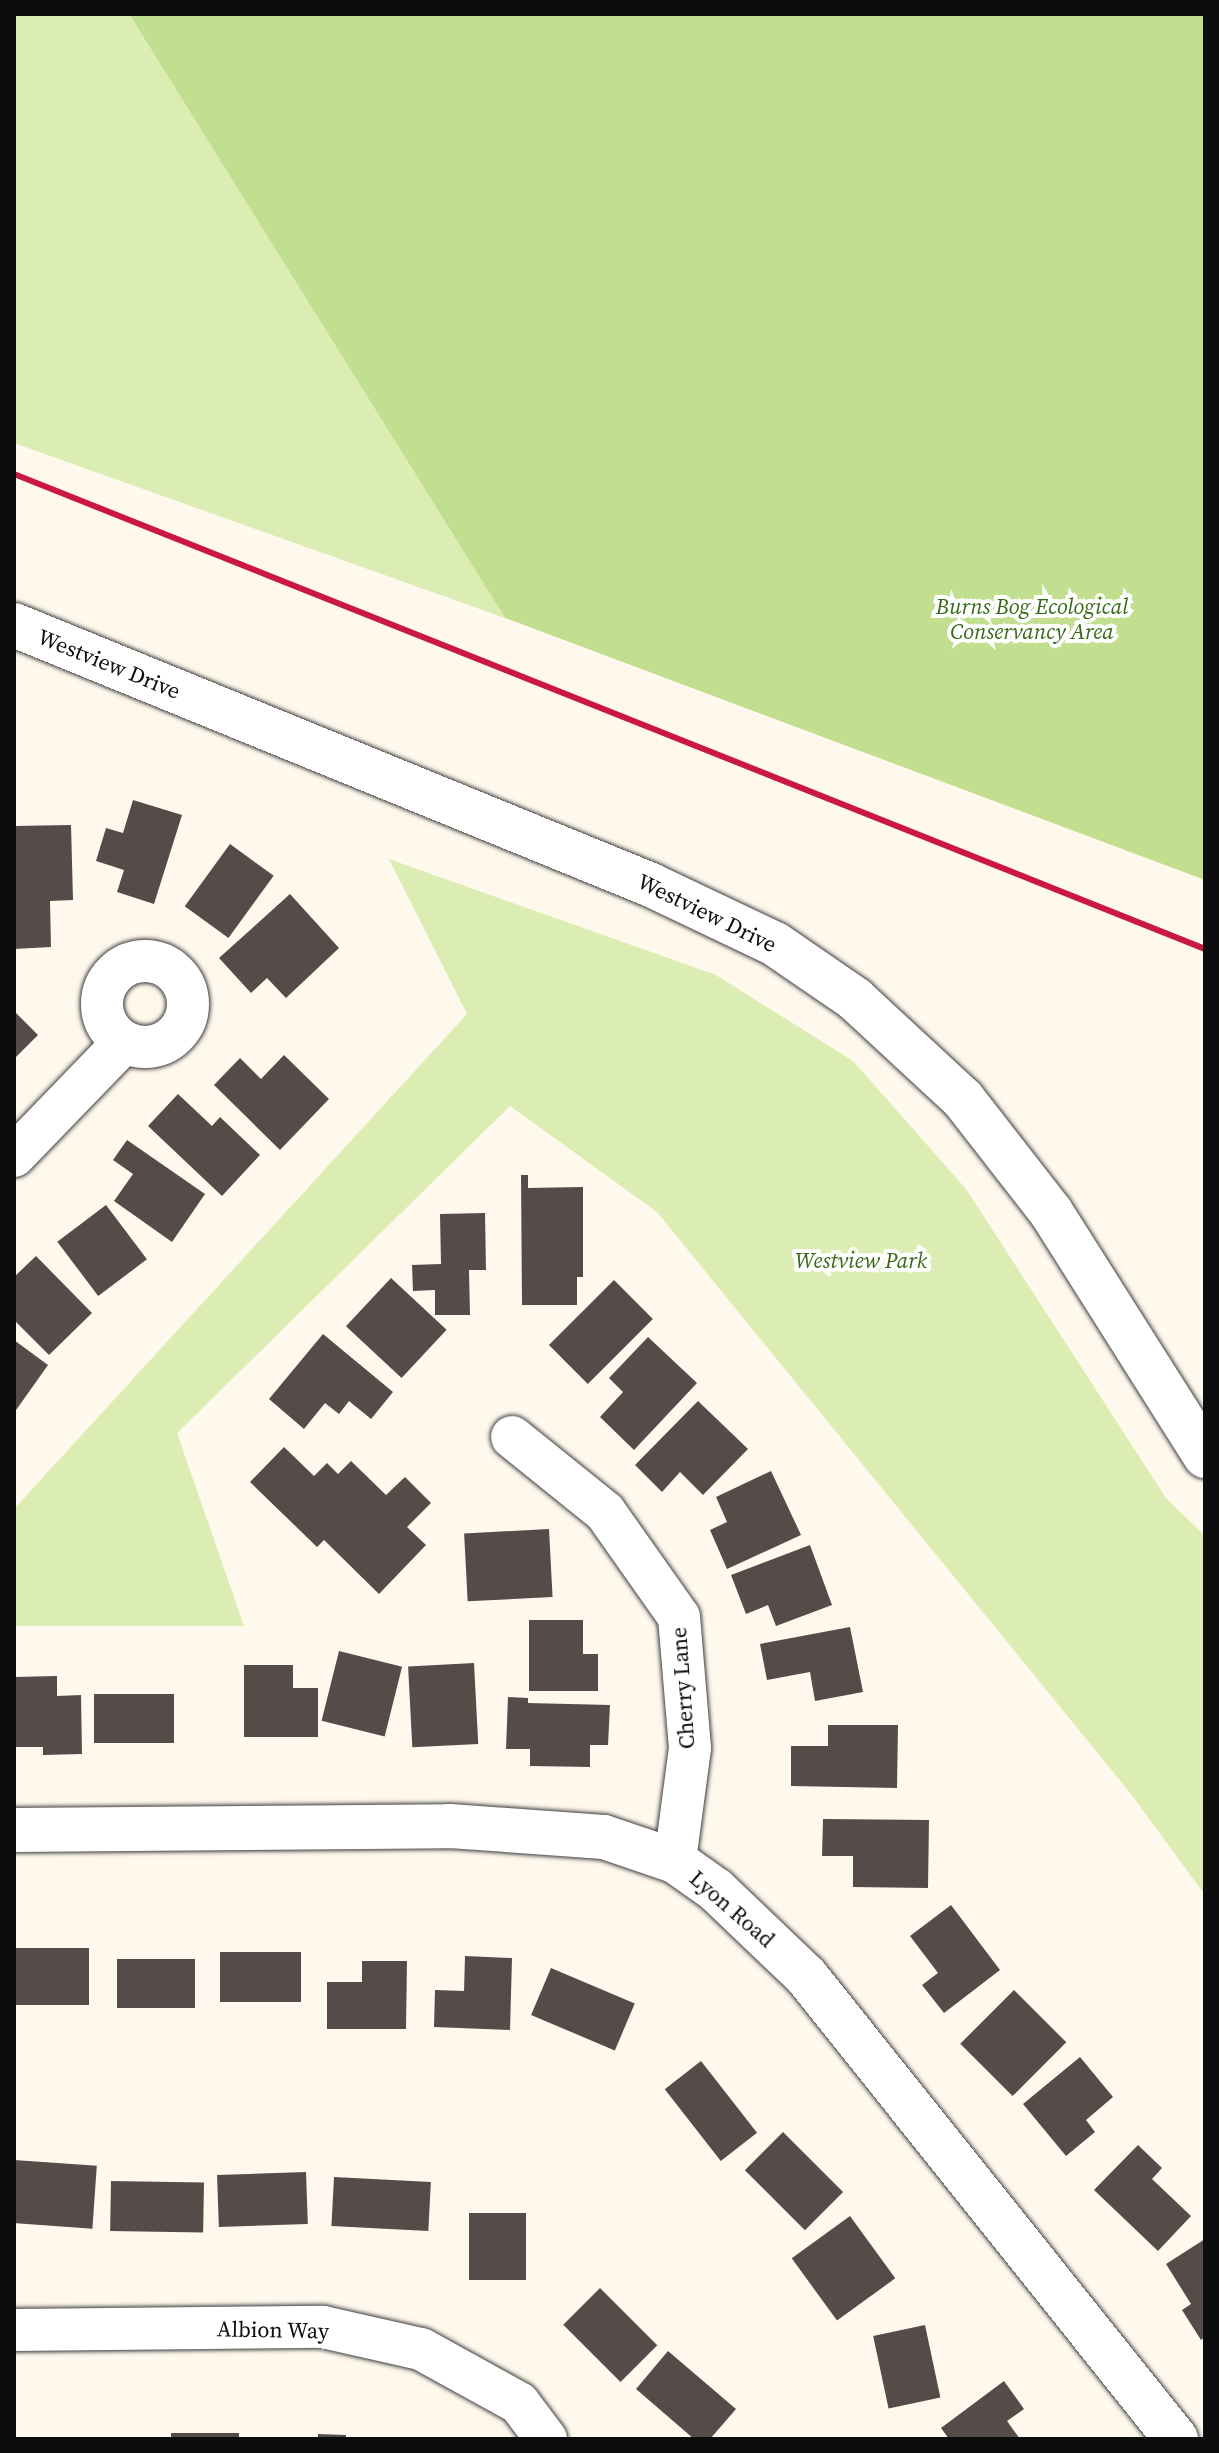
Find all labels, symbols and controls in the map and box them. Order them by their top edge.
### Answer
park label: Burns Bog Ecological Conservancy Area [936,593,1128,644]
street label: Westview Drive [34,623,184,705]
street label: Westview Drive [633,868,781,958]
park label: Westview Park [795,1248,927,1274]
street label: Cherry Lane [666,1626,700,1750]
street label: Lyon Road [684,1865,780,1953]
street label: Albion Way [216,2316,330,2344]

